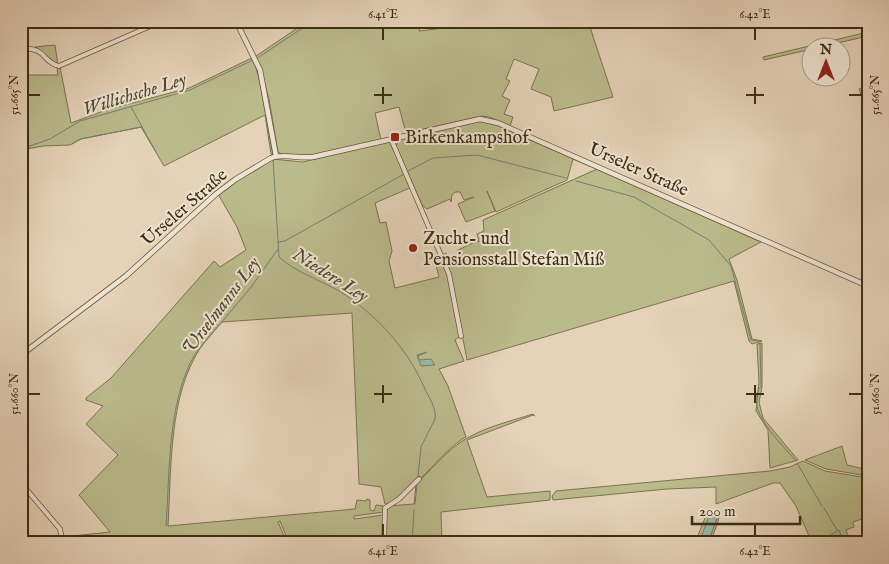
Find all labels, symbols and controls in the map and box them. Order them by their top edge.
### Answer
text: 6.41°E [368,7,398,22]
text: 6.42°E [739,7,771,22]
north arrow [802,38,852,88]
text: N [819,41,832,59]
water label: Willichsche Ley [80,68,190,122]
text: 51.665°N [7,74,22,115]
text: 51.665°N [868,74,883,115]
place label: Birkenkampshof [405,127,532,150]
marker: Birkenkampshof [389,131,401,143]
street label: Urseler Straße [585,138,692,203]
street label: Urseler Straße [137,164,233,252]
place label: Zucht- und Pensionsstall Stefan Miß [423,228,604,272]
marker: Zucht- und Pensionsstall Stefan Miß [407,242,419,254]
water label: Niedere Ley [287,243,373,309]
water label: Urselmanns Ley [177,252,267,360]
text: 51.660°N [7,373,22,415]
text: 51.660°N [868,373,883,415]
scale bar [692,494,799,526]
text: 200 m [699,502,736,521]
text: 6.41°E [368,544,398,559]
text: 6.42°E [739,544,771,559]

